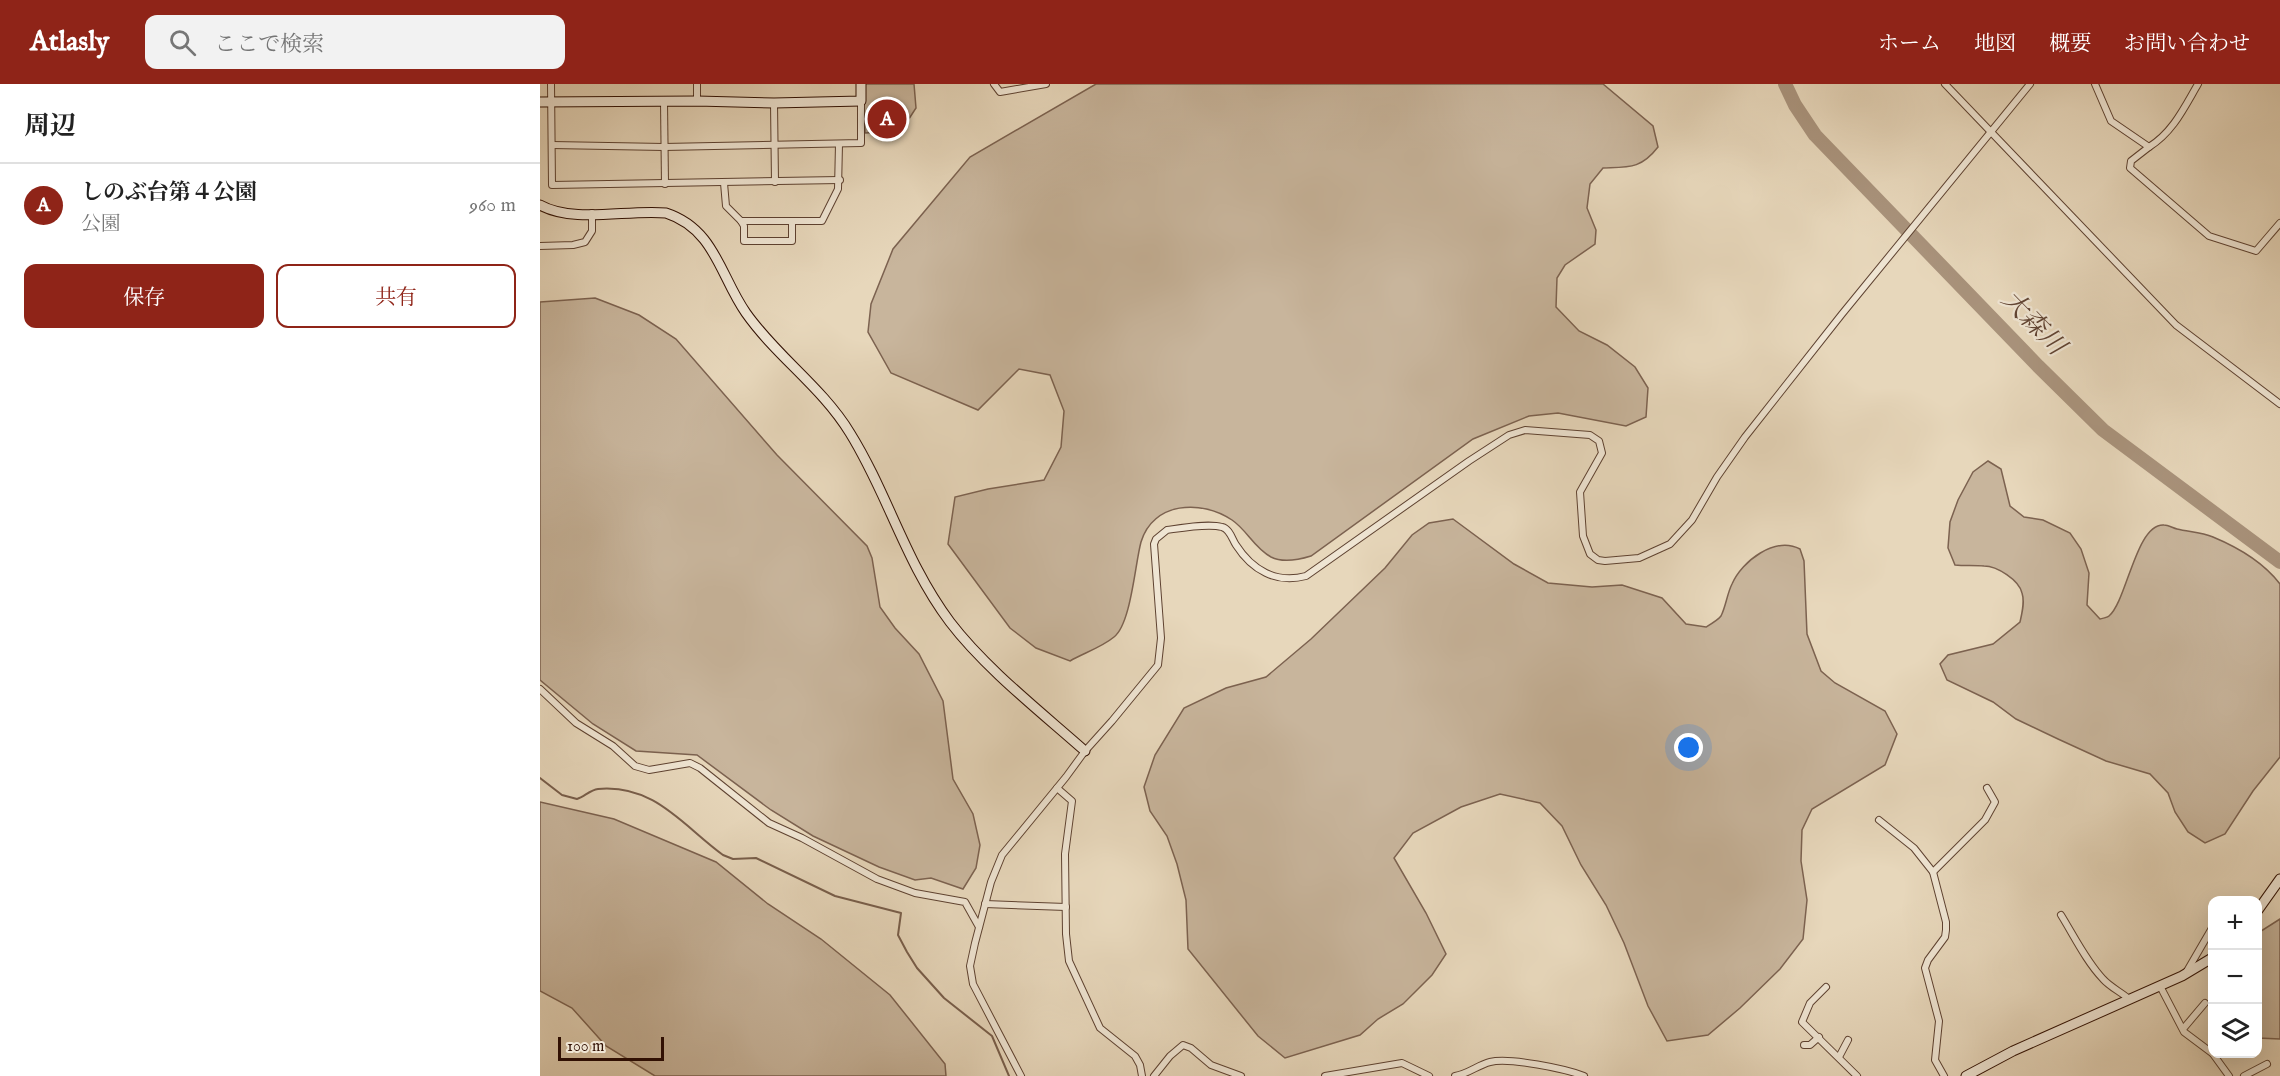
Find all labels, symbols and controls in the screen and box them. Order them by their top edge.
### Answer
search box [145,15,565,69]
text: Atlasly [30,25,109,60]
icon: search [166,26,199,59]
text: ここで検索 [214,31,324,59]
text: ホーム [1878,31,1941,58]
text: 地図 [1974,31,2016,58]
text: 概要 [2049,31,2091,58]
text: お問い合わせ [2124,31,2250,58]
pin: A [868,96,906,141]
text: 周辺 [24,110,76,143]
text: しのぶ台第４公園 [81,179,257,207]
text: A [37,193,50,218]
text: 960 m [469,193,516,218]
text: 公園 [81,212,121,237]
button: 保存 [24,264,264,328]
button: 共有 [276,264,516,328]
water label: 大森川 [1994,283,2074,365]
your location [1674,733,1703,762]
map controls [2208,896,2262,1058]
button: + [2208,896,2262,950]
button: − [2208,950,2262,1004]
button: layers [2208,1004,2262,1058]
scale bar [558,1034,664,1062]
text: 100 m [567,1037,604,1057]

